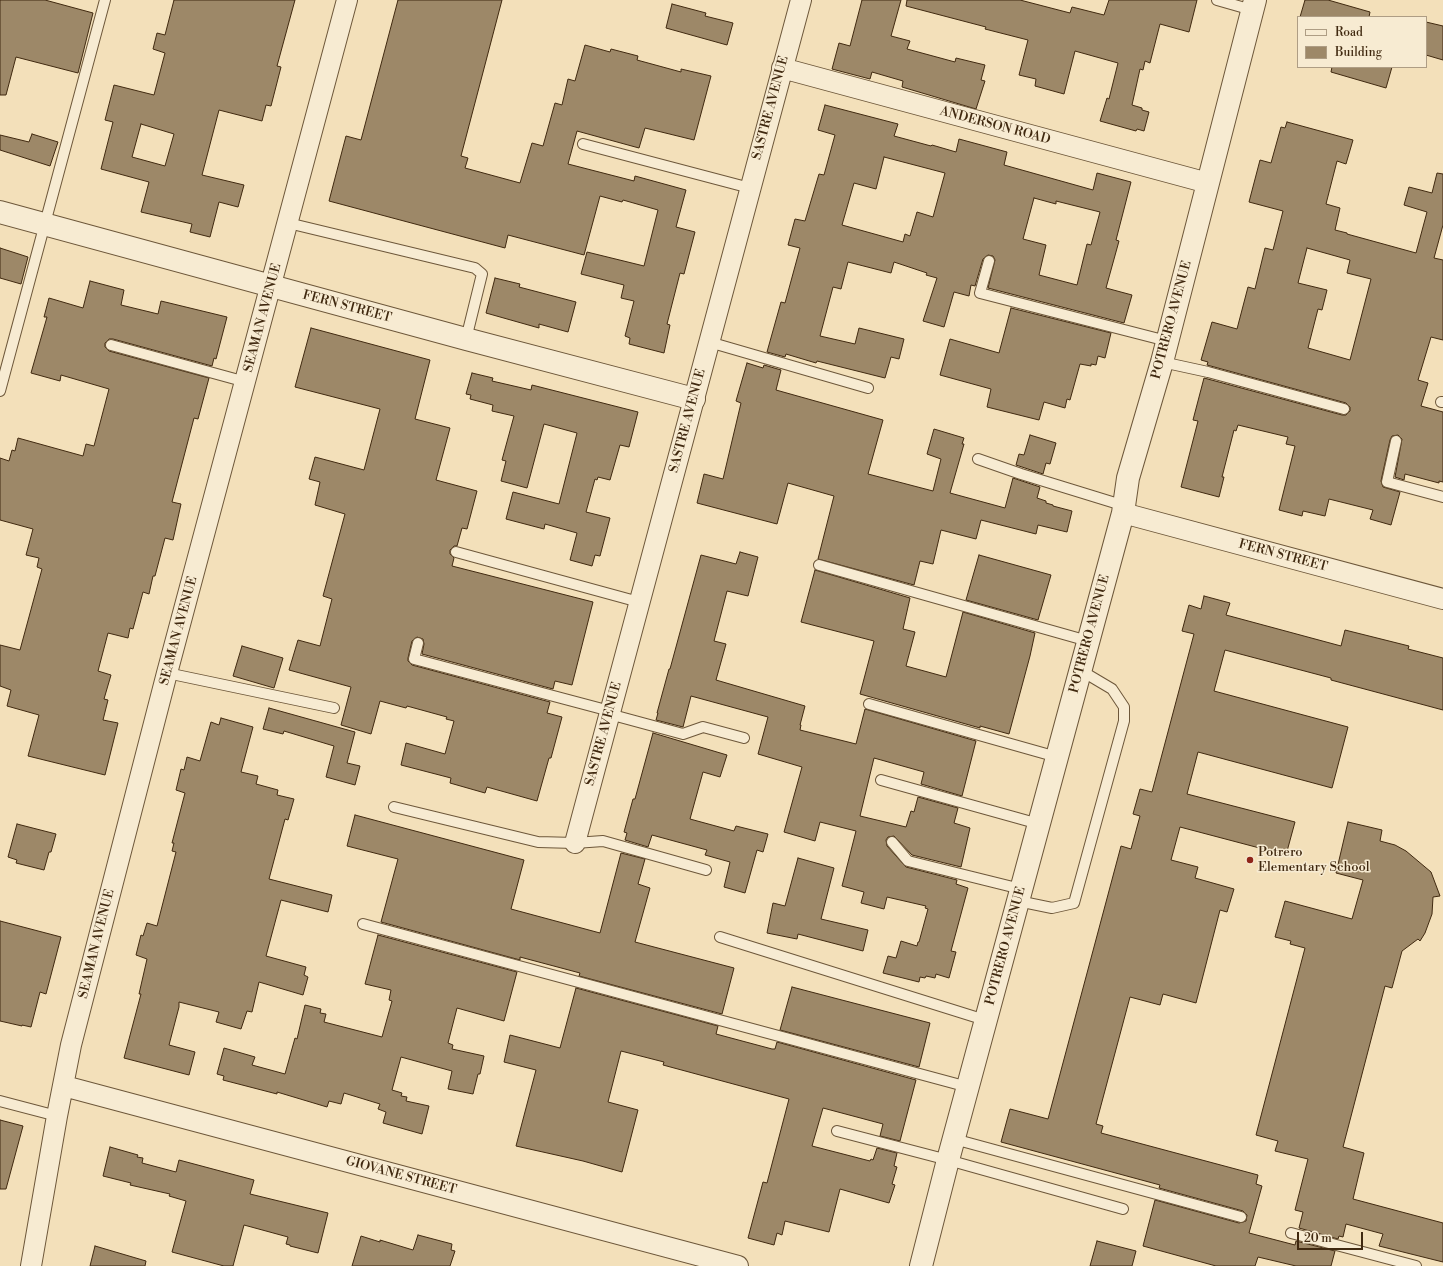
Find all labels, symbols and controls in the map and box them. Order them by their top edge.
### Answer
legend [1297,16,1427,68]
text: Road [1335,25,1363,40]
text: Building [1335,45,1382,60]
street label: SASTRE AVENUE [750,54,792,162]
street label: ANDERSON ROAD [938,104,1052,148]
street label: POTRERO AVENUE [1149,259,1195,381]
street label: SEAMAN AVENUE [241,262,285,374]
street label: FERN STREET [301,288,393,326]
street label: SASTRE AVENUE [667,367,709,475]
street label: FERN STREET [1237,537,1329,575]
street label: POTRERO AVENUE [1067,573,1113,695]
street label: SEAMAN AVENUE [157,575,201,687]
street label: SASTRE AVENUE [583,680,625,788]
place label: Potrero Elementary School [1258,845,1370,876]
marker: Potrero Elementary School [1245,855,1255,865]
street label: POTRERO AVENUE [983,885,1029,1007]
street label: SEAMAN AVENUE [76,888,118,1000]
street label: GIOVANE STREET [344,1154,458,1198]
scale bar [1299,1224,1365,1250]
text: 20 m [1304,1231,1332,1246]

